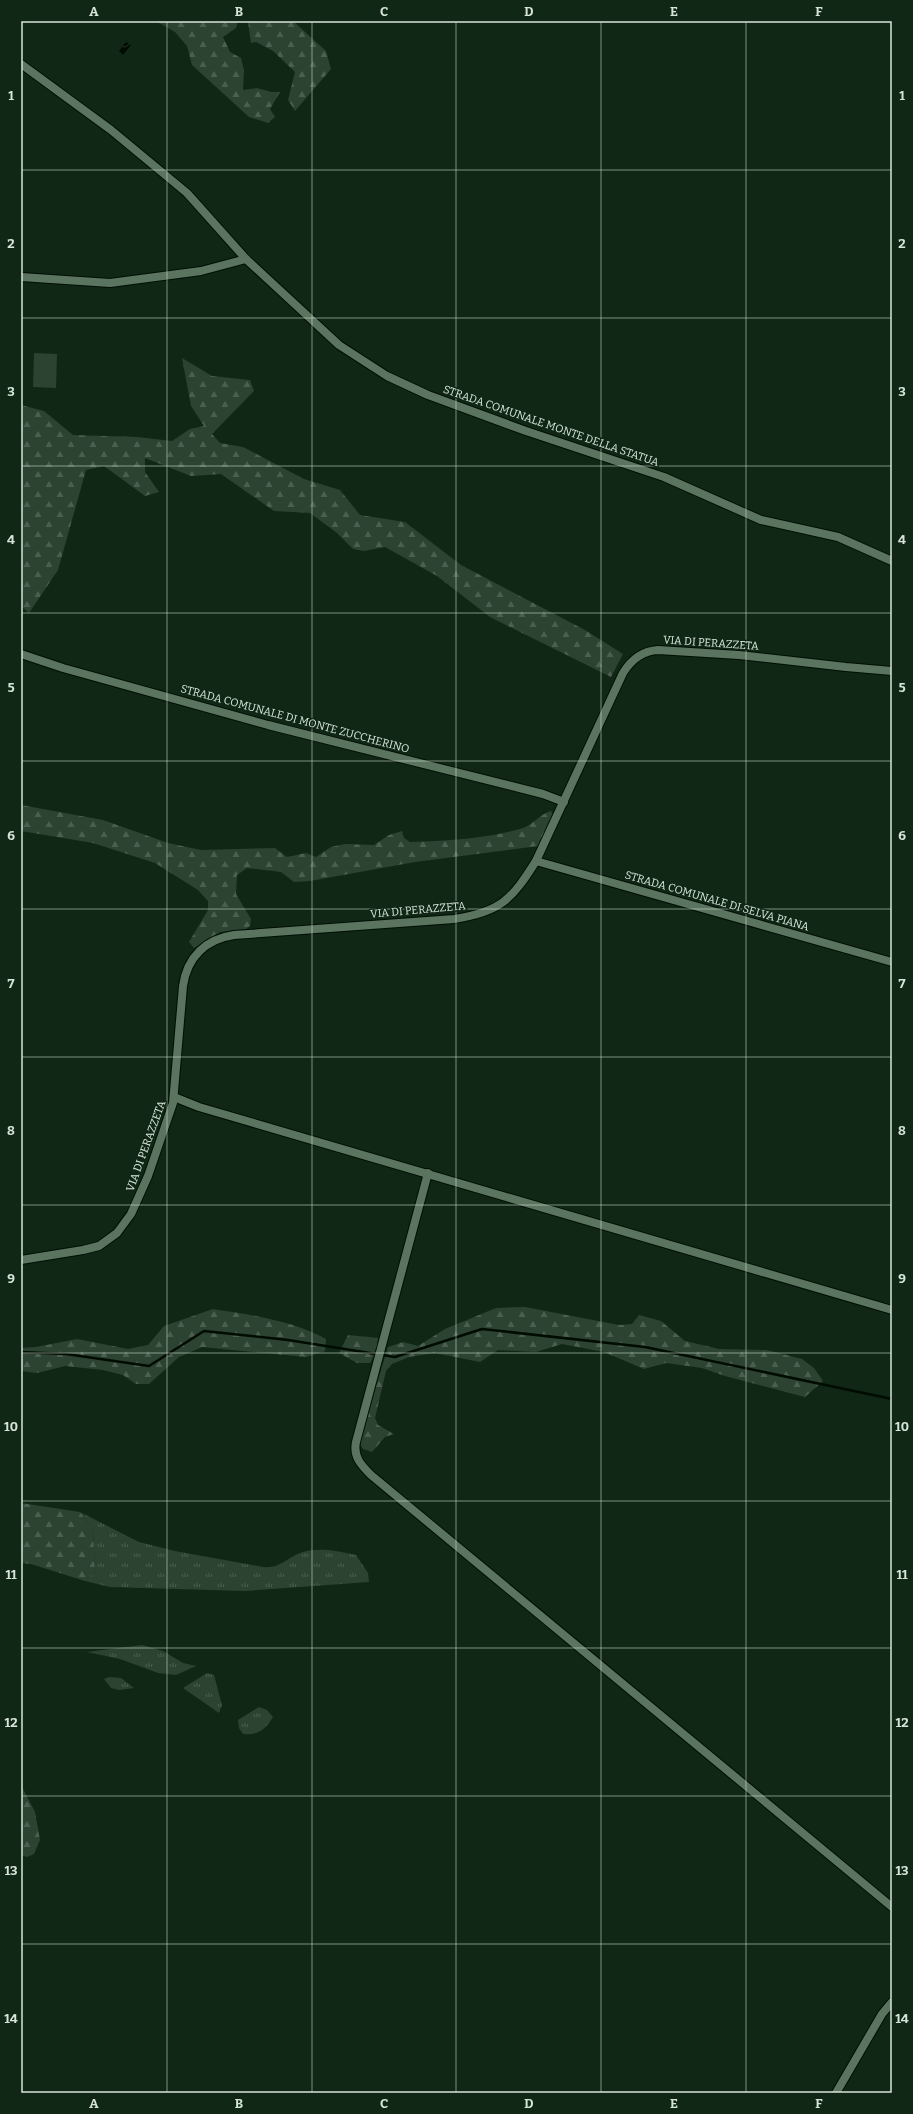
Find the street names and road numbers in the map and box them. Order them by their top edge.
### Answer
street label: STRADA COMUNALE MONTE DELLA STATUA [441,383,661,469]
street label: VIA DI PERAZZETA [663,633,759,653]
street label: STRADA COMUNALE DI MONTE ZUCCHERINO [179,682,411,756]
street label: STRADA COMUNALE DI SELVA PIANA [623,868,811,934]
street label: VIA DI PERAZZETA [370,899,466,921]
street label: VIA DI PERAZZETA [124,1099,169,1193]

